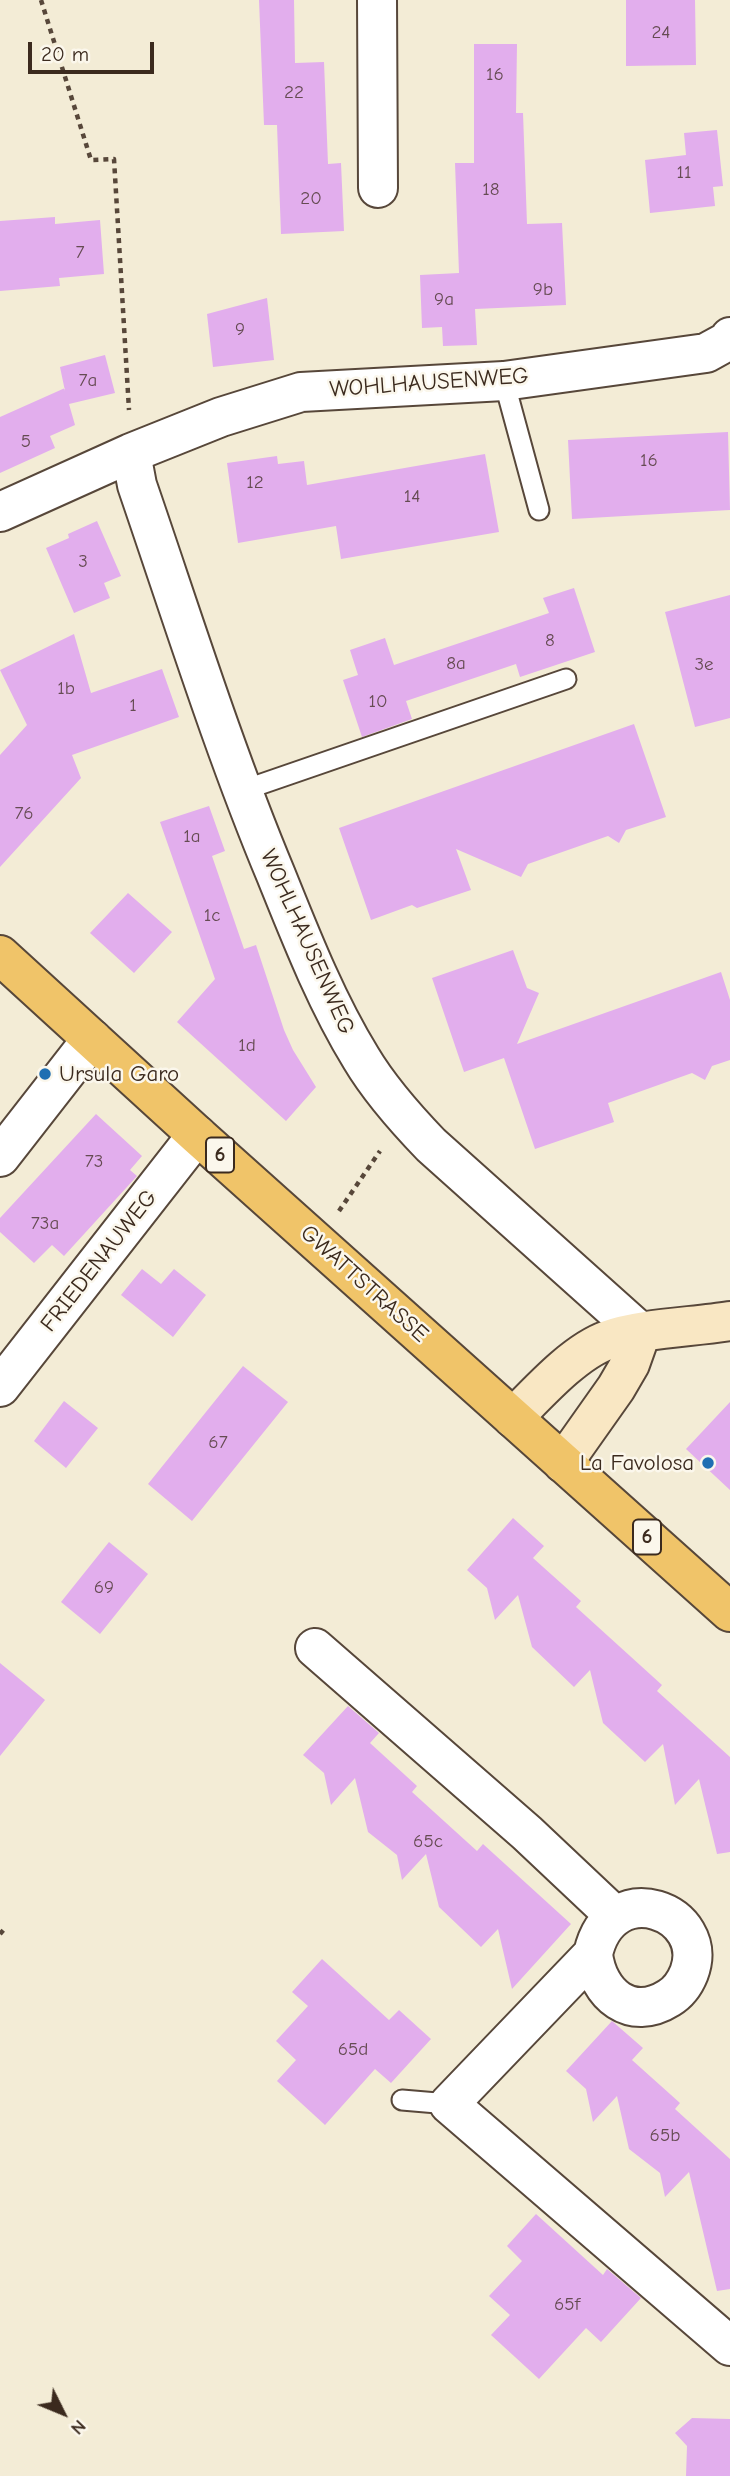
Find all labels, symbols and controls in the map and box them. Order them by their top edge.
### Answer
house number: 24 [651,22,671,44]
scale bar [32,28,158,72]
text: 20 m [41,42,89,66]
house number: 16 [486,64,504,86]
house number: 22 [284,82,304,104]
house number: 11 [676,162,692,184]
house number: 18 [482,179,500,201]
house number: 20 [300,188,322,210]
house number: 7 [76,242,84,264]
house number: 9b [533,279,553,301]
house number: 9a [434,289,454,311]
house number: 9 [235,319,245,341]
street label: WOHLHAUSENWEG [328,362,530,404]
house number: 7a [79,370,97,392]
house number: 5 [21,431,31,453]
house number: 16 [640,450,658,472]
house number: 12 [246,472,264,494]
house number: 14 [404,486,420,508]
house number: 3 [78,551,88,573]
house number: 8 [545,630,555,652]
house number: 8a [446,653,466,675]
house number: 3e [694,654,714,676]
house number: 1b [57,678,75,700]
house number: 10 [368,691,388,713]
house number: 1 [129,695,137,717]
house number: 76 [14,803,34,825]
house number: 1a [183,826,201,848]
street label: WOHLHAUSENWEG [254,845,360,1039]
house number: 1c [204,905,220,927]
house number: 1d [238,1035,256,1057]
place label: Ursula Garo [59,1060,179,1088]
marker: Ursula Garo [37,1066,53,1082]
road number: 6 [206,1138,234,1172]
house number: 73 [85,1151,103,1173]
street label: FRIEDENAUWEG [35,1184,163,1338]
house number: 73a [31,1213,59,1235]
street label: GWATTSTRASSE [294,1219,434,1349]
house number: 67 [208,1432,228,1454]
place label: La Favolosa [580,1449,694,1477]
marker: La Favolosa [700,1455,716,1471]
road number: 6 [633,1520,661,1554]
house number: 69 [94,1577,114,1599]
house number: 65c [413,1831,443,1853]
house number: 65d [338,2039,368,2061]
house number: 65b [650,2125,680,2147]
house number: 65f [554,2294,580,2316]
north arrow [28,2378,98,2448]
text: N [66,2415,91,2439]

